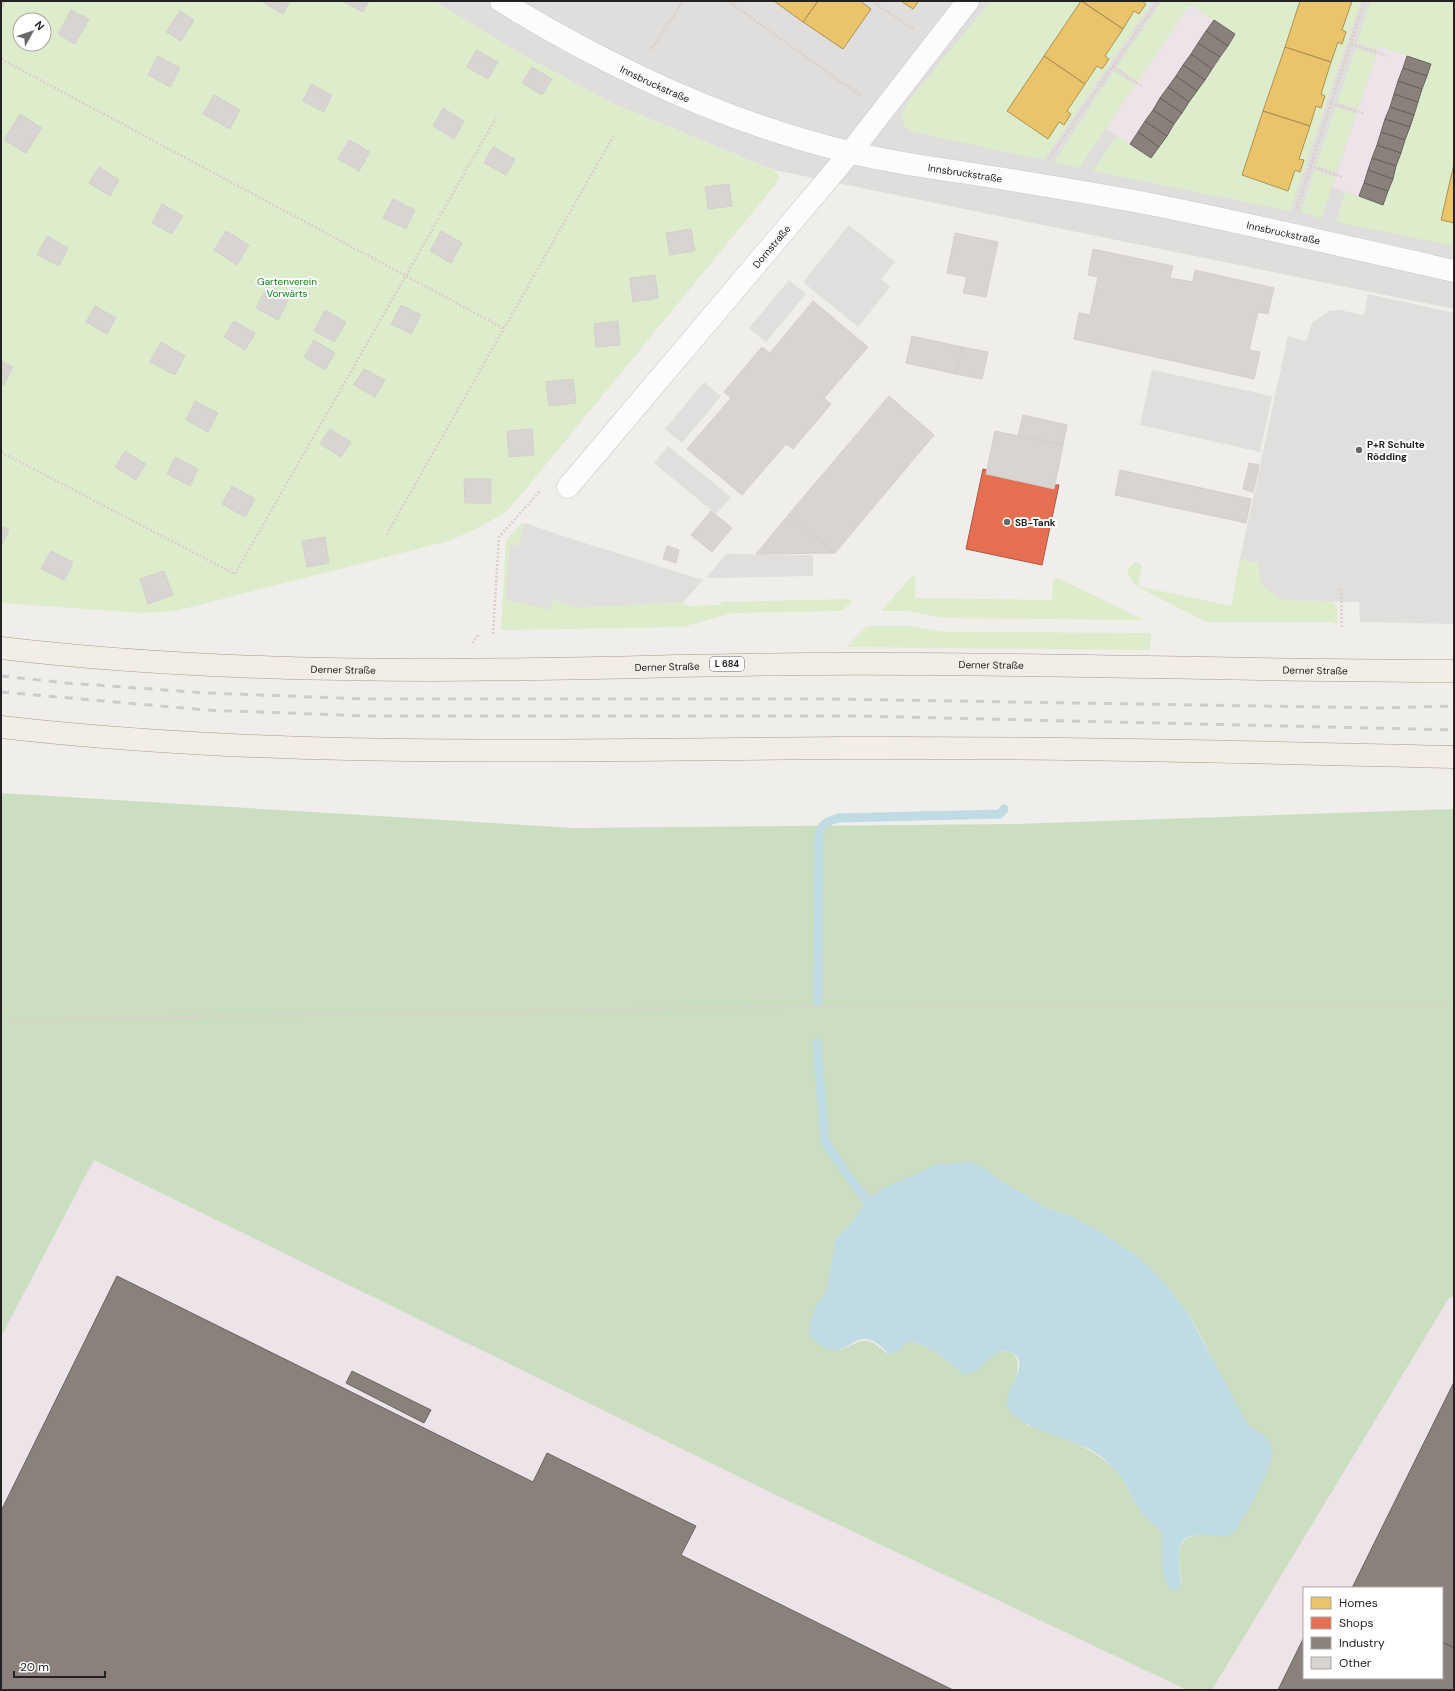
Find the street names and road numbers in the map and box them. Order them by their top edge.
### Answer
street label: Innsbruckstraße [618,62,692,105]
street label: Innsbruckstraße [927,161,1004,185]
street label: Innsbruckstraße [1245,218,1322,247]
street label: Dornstraße [749,222,793,271]
road number: L 684 [710,657,744,671]
street label: Derner Straße [958,658,1024,671]
street label: Derner Straße [634,659,700,674]
street label: Derner Straße [310,662,376,676]
street label: Derner Straße [1282,663,1348,677]

